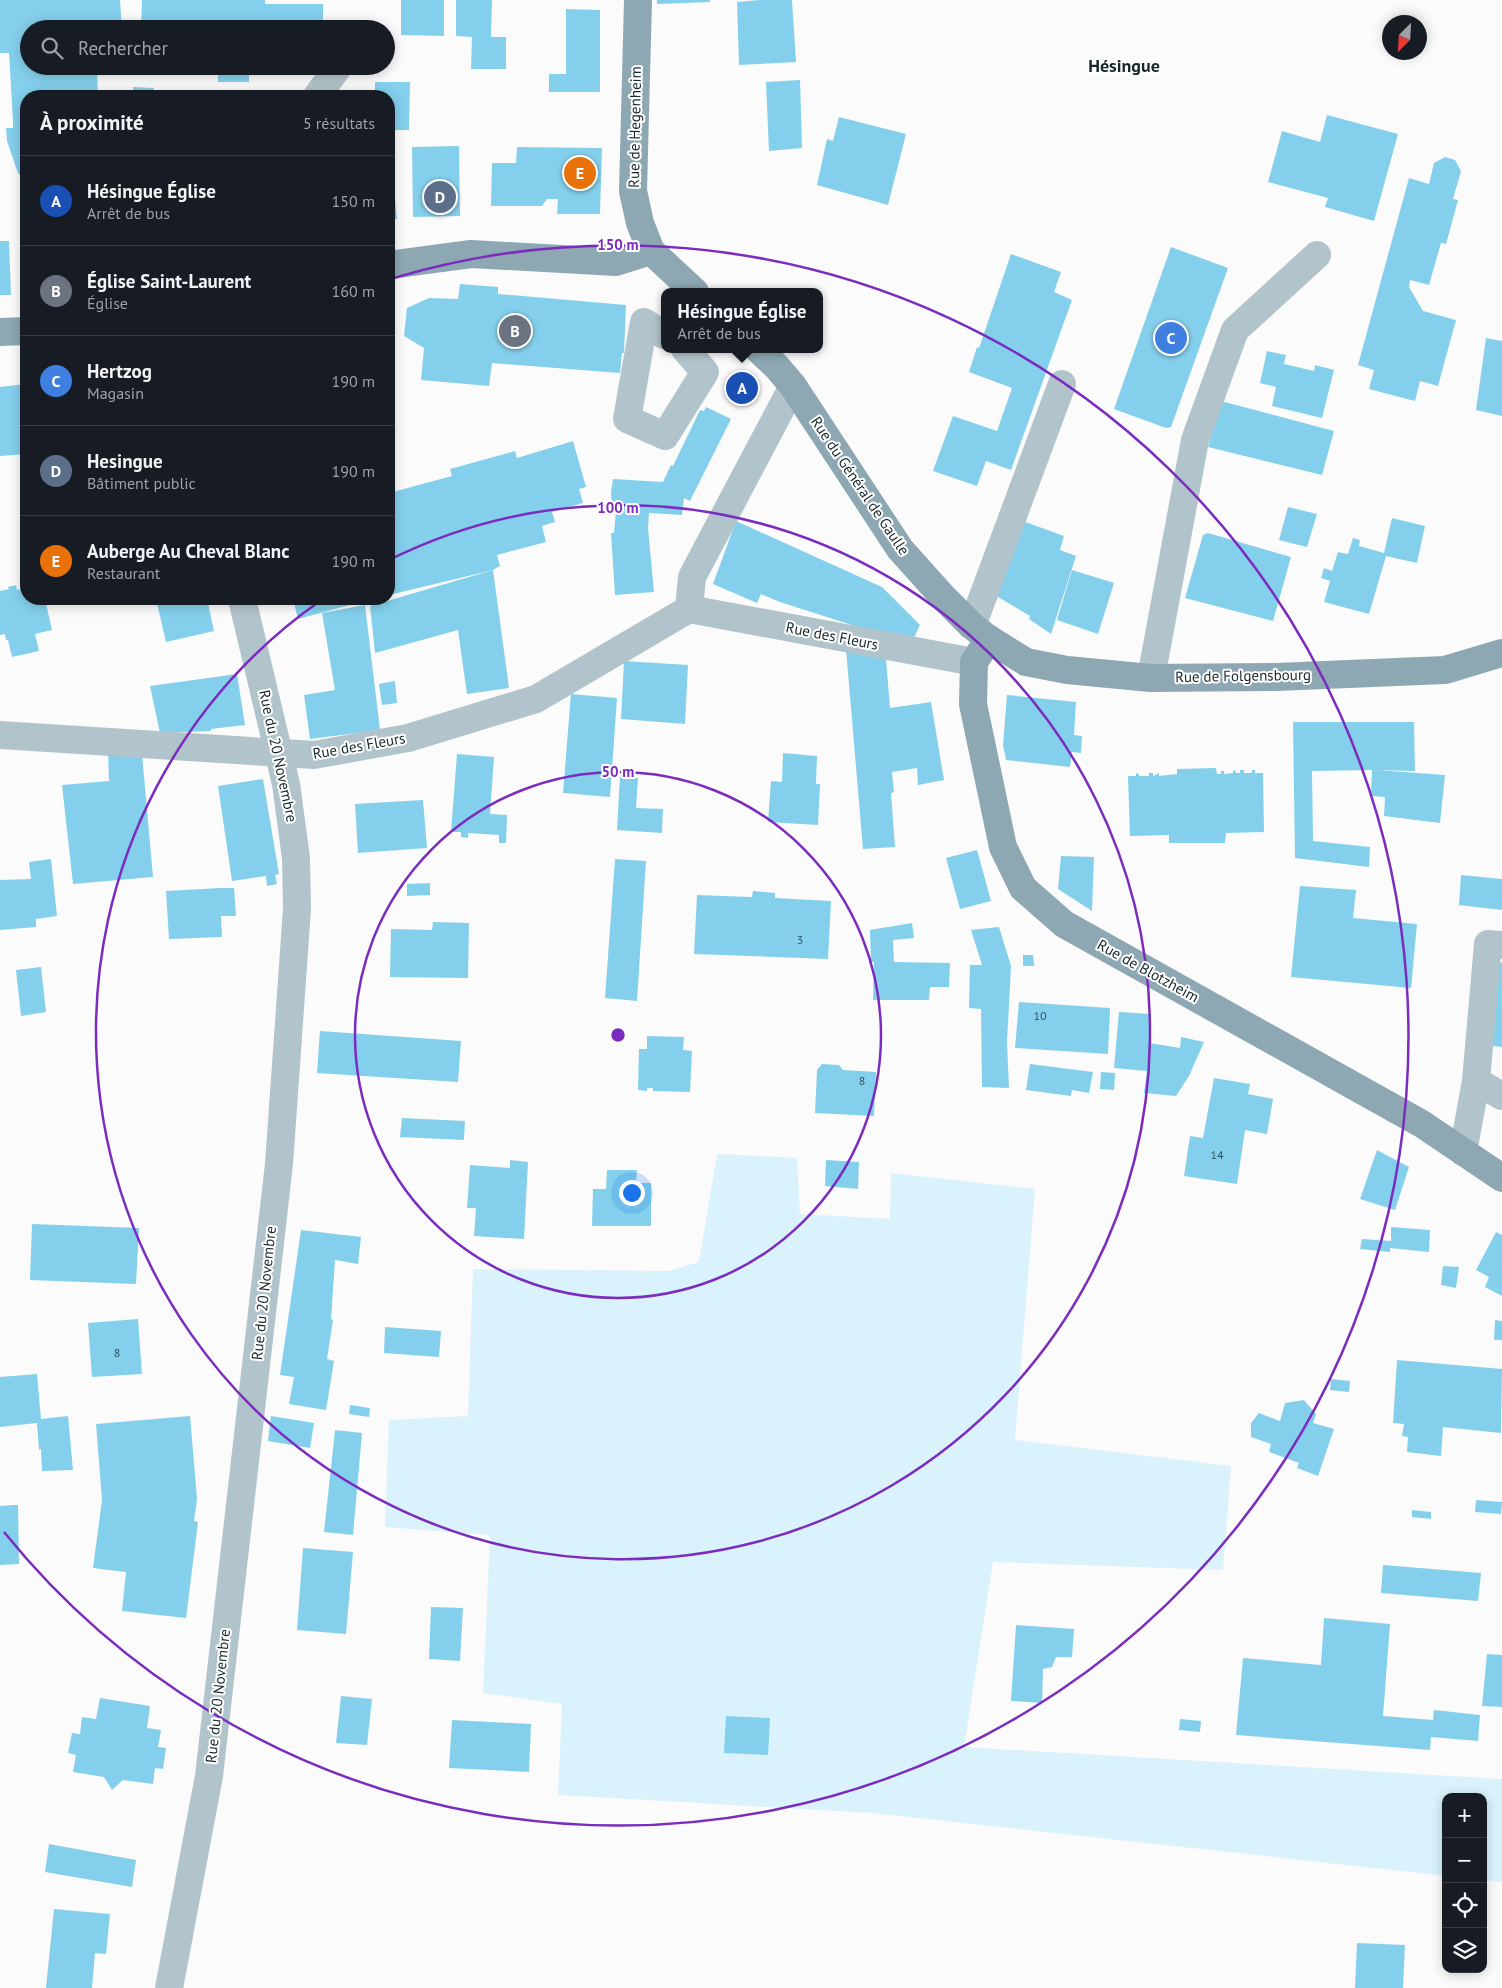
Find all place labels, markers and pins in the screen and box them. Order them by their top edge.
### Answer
pin: E [564,154,596,192]
pin: D [424,178,456,216]
pin: B [499,312,531,350]
pin: C [1155,319,1187,357]
pin: A [726,369,758,407]
centre of rings [609,1026,627,1044]

